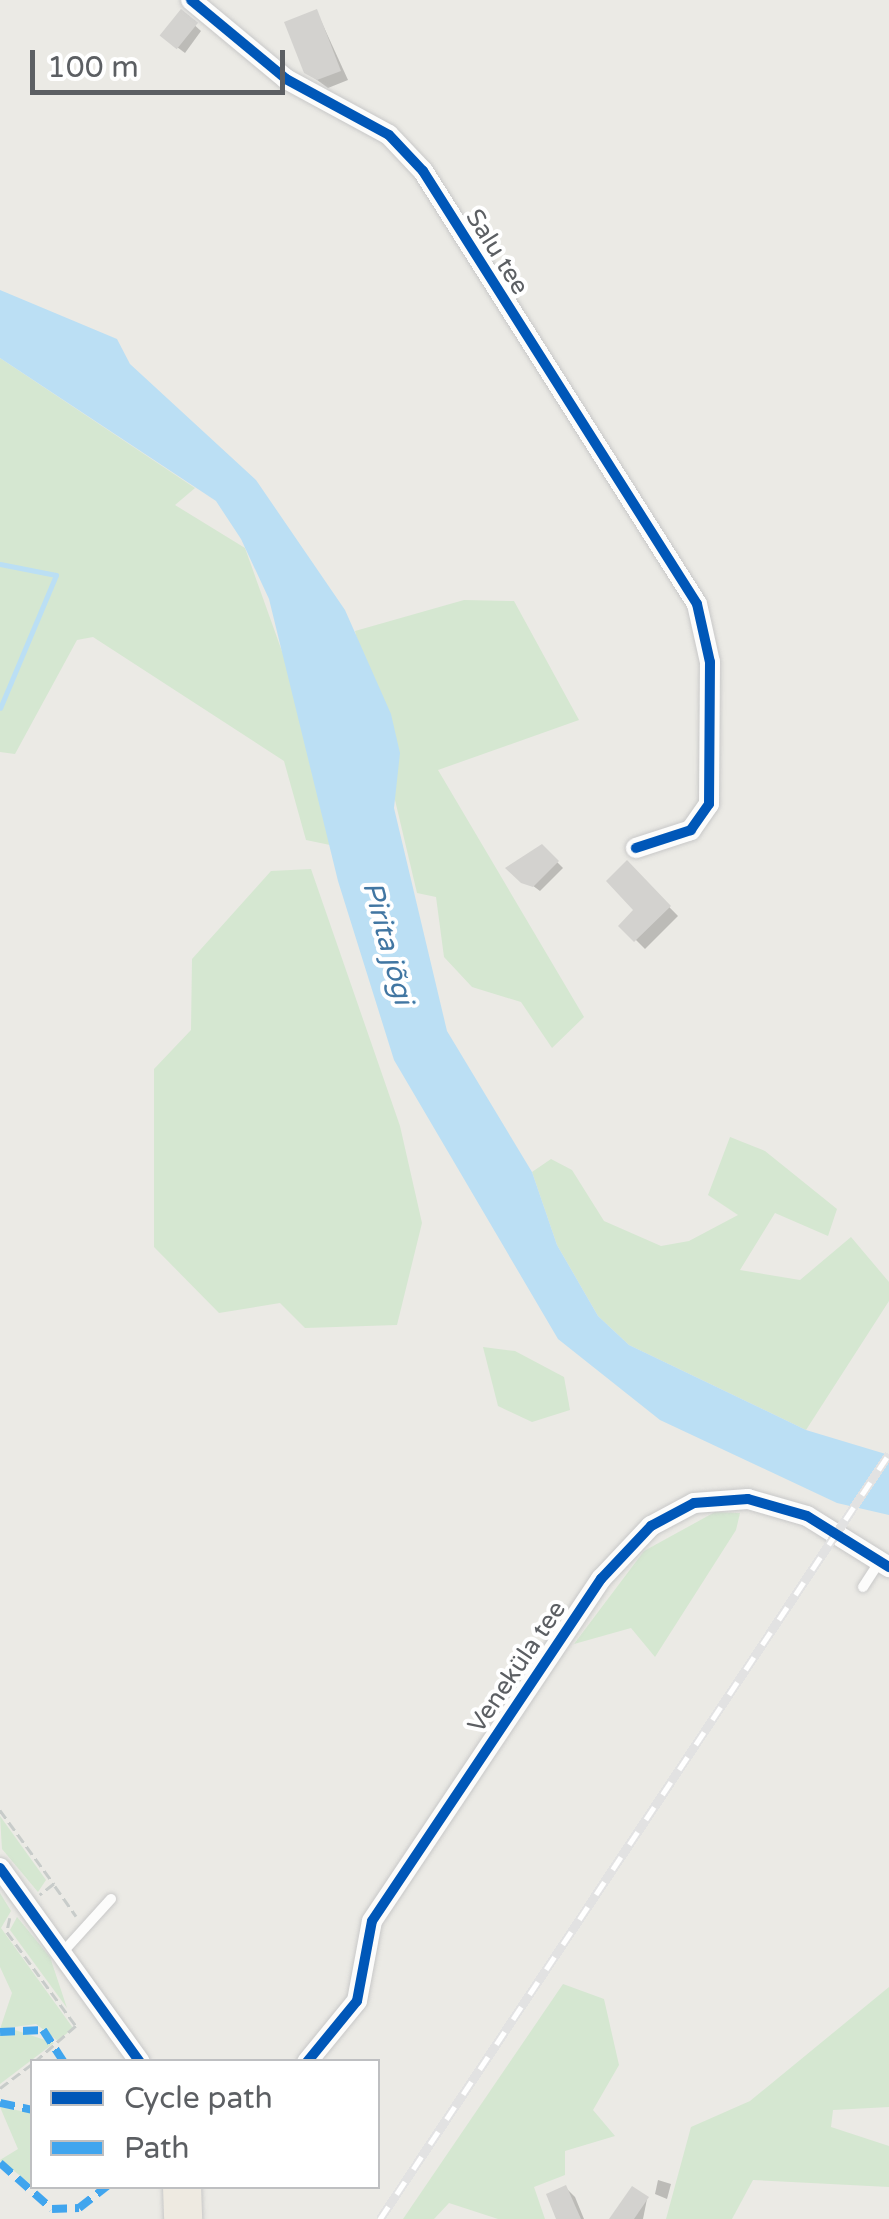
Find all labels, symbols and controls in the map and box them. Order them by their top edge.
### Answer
scale bar [35,30,290,92]
text: 100 m [47,49,139,86]
street label: Salu tee [459,204,535,300]
water label: Pirita jõgi [355,878,421,1008]
street label: Veneküla tee [462,1595,572,1739]
legend [30,2059,380,2189]
text: Cycle path [124,2080,273,2117]
text: Path [124,2130,190,2167]

